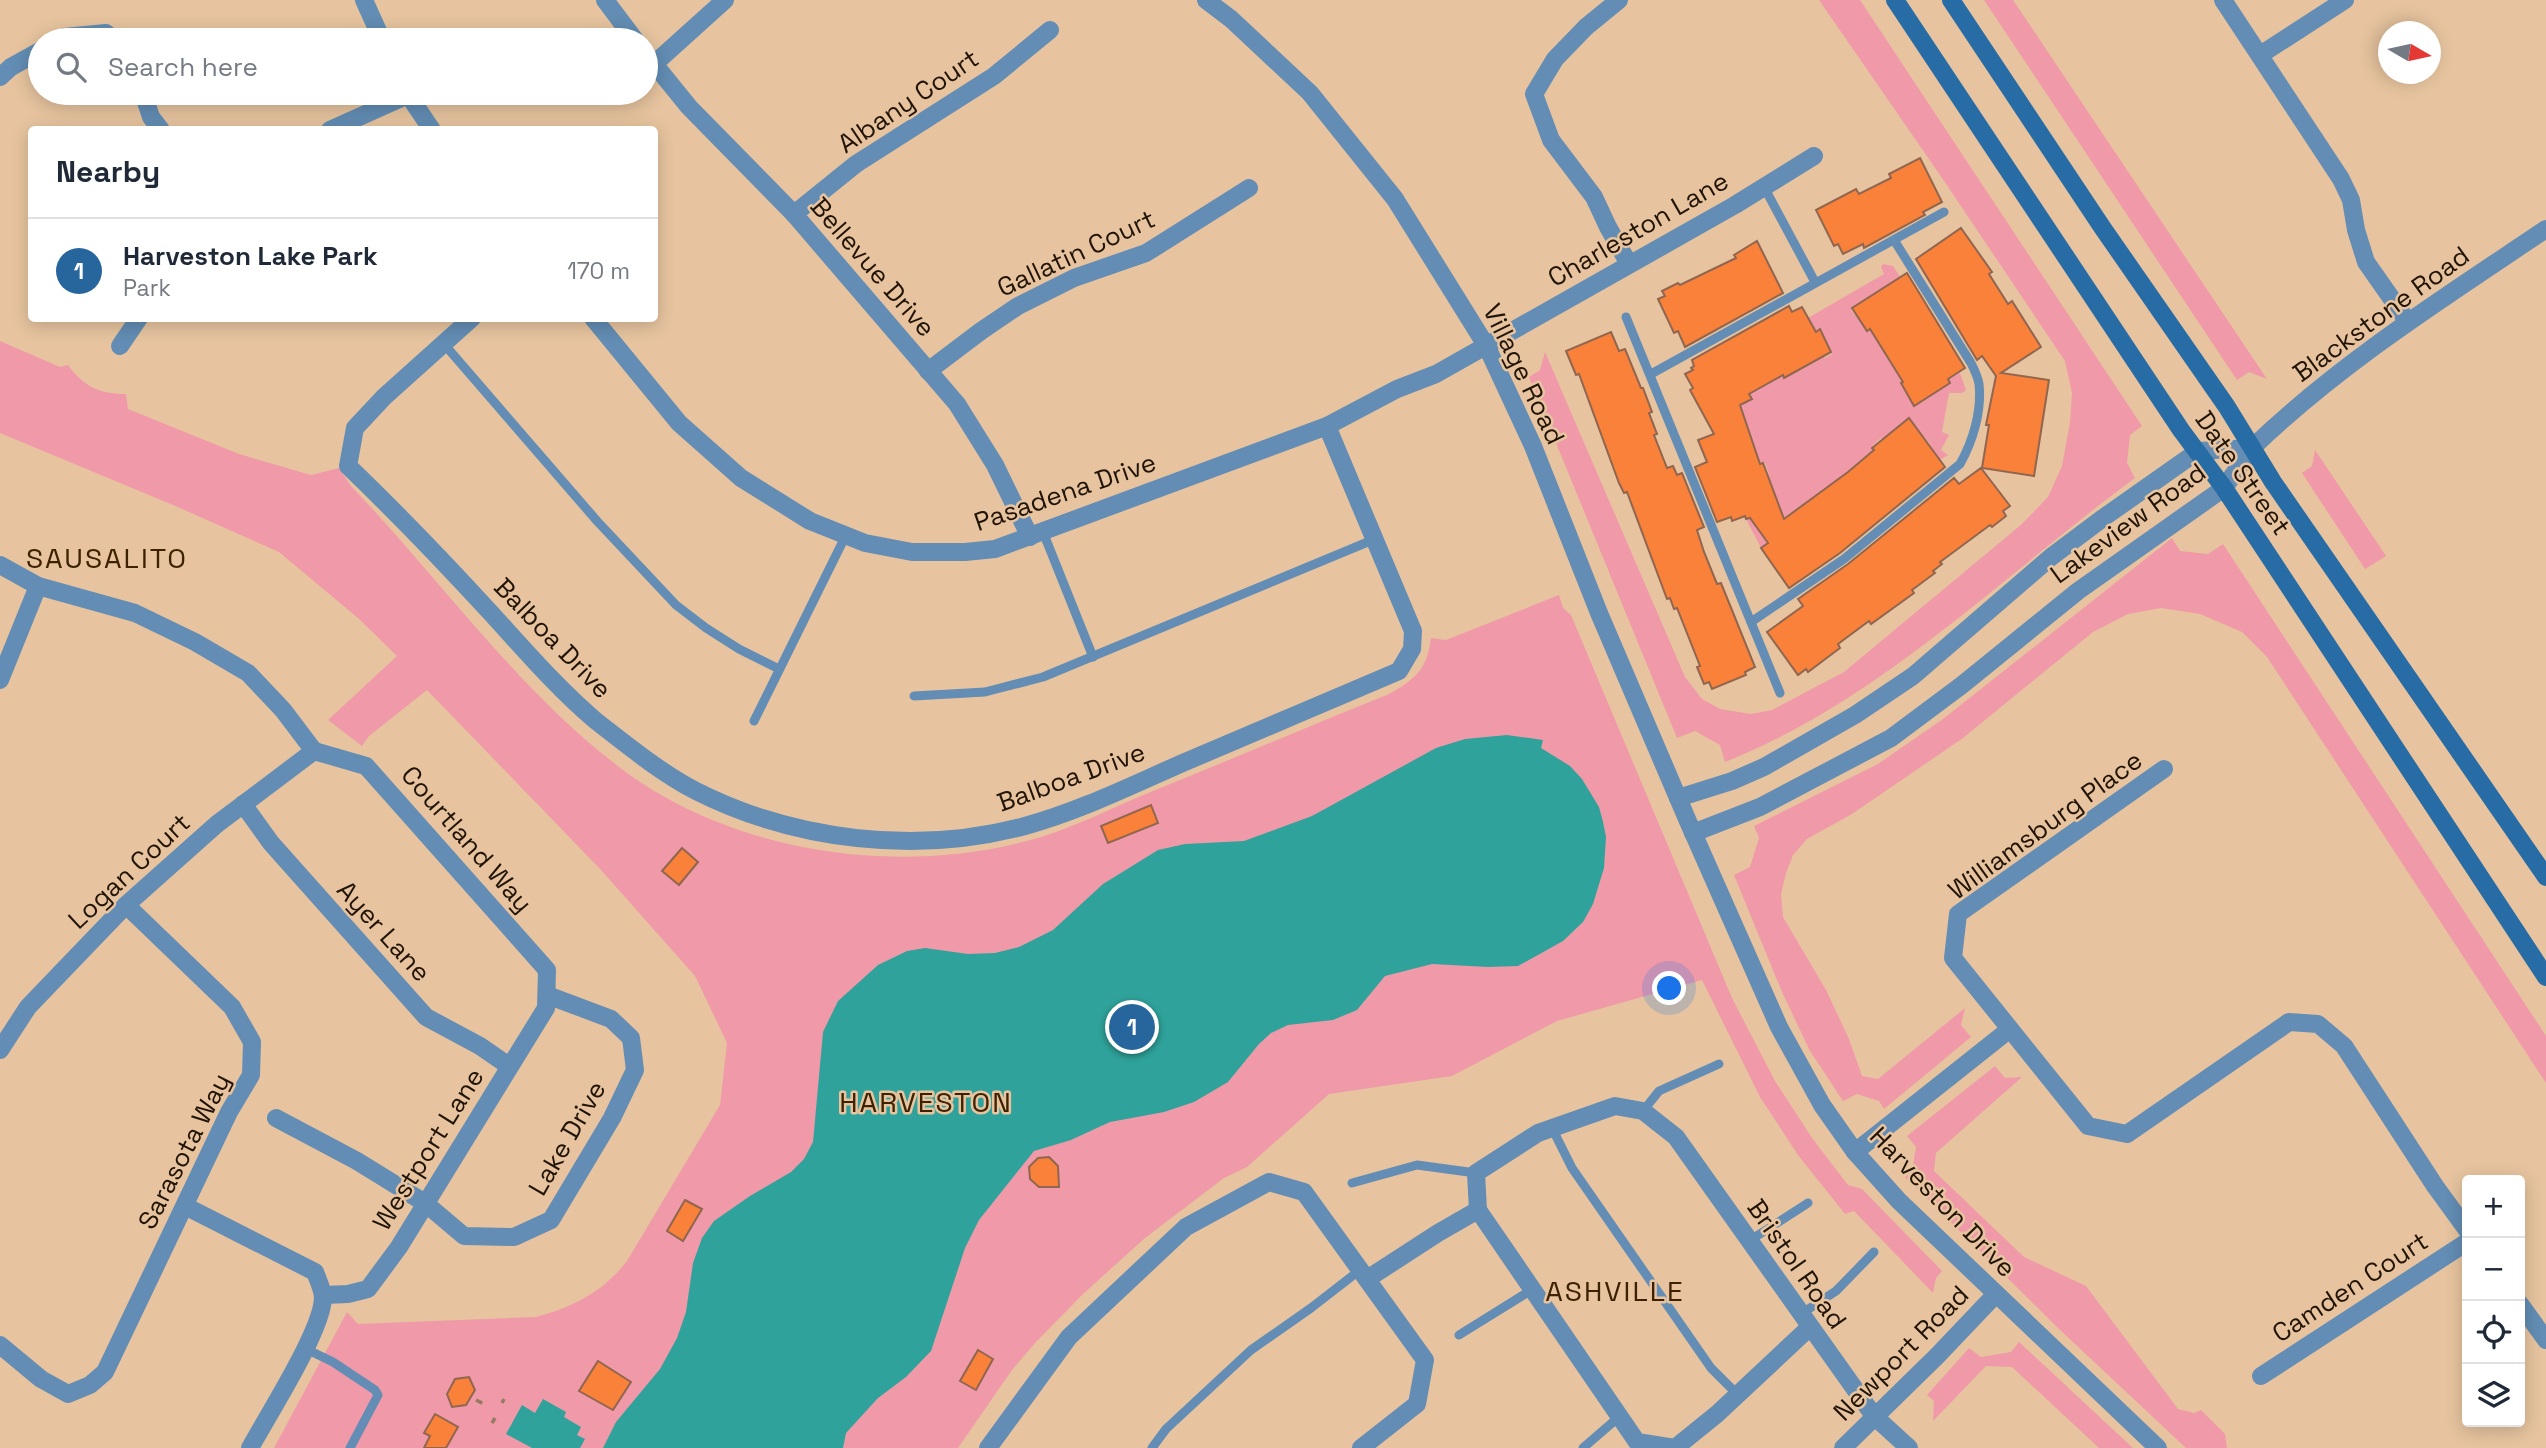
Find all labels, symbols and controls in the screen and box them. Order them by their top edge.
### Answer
north arrow [2378,21,2441,84]
search box [28,28,658,105]
street label: Albany Court [831,41,985,161]
icon: search [52,48,90,86]
text: Search here [108,50,258,84]
text: Nearby [56,152,160,191]
street label: Charleston Lane [1542,163,1734,295]
street label: Bellevue Drive [803,190,943,344]
street label: Gallatin Court [992,202,1160,304]
street label: Blackstone Road [2286,238,2476,390]
text: Harveston Lake Park [123,239,378,273]
text: 1 [74,256,84,286]
text: 170 m [567,256,630,286]
text: Park [123,273,171,303]
street label: Village Road [1475,298,1573,450]
street label: Date Street [2188,404,2298,542]
street label: Pasadena Drive [969,445,1161,539]
street label: Lakeview Road [2044,455,2212,591]
district label: SAUSALITO [26,540,188,576]
street label: Balboa Drive [487,570,619,706]
street label: Balboa Drive [992,734,1150,820]
street label: Williamsburg Place [1941,743,2149,907]
street label: Courtland Way [394,758,540,920]
street label: Logan Court [61,806,197,936]
street label: Ayer Lane [330,873,438,989]
your location [1652,971,1686,1005]
pin: 1 [1109,1001,1155,1053]
street label: Westport Lane [365,1062,491,1236]
street label: Sarasota Way [130,1067,238,1235]
street label: Lake Drive [521,1075,613,1201]
district label: HARVESTON [839,1084,1013,1120]
street label: Harveston Drive [1862,1119,2024,1285]
map controls [2462,1175,2525,1427]
button: + [2462,1175,2525,1238]
street label: Bristol Road [1740,1192,1854,1336]
street label: Camden Court [2266,1224,2434,1350]
button: − [2462,1238,2525,1301]
district label: ASHVILLE [1545,1273,1685,1309]
street label: Newport Road [1826,1278,1976,1428]
button: locate [2462,1301,2525,1364]
button: layers [2462,1364,2525,1427]

